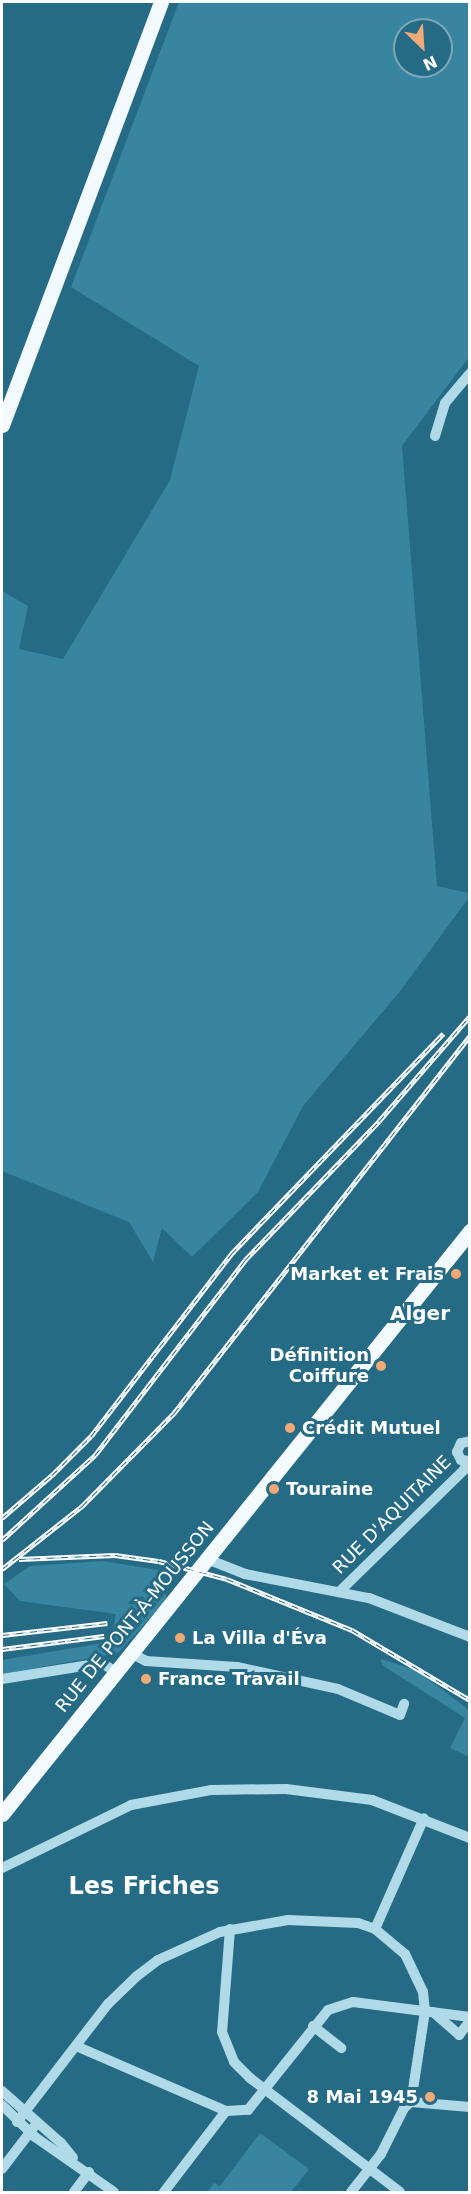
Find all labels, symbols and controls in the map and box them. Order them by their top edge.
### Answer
north arrow [393,18,453,78]
text: N [420,52,440,74]
place label: Market et Frais [290,1263,444,1285]
marker: Market et Frais [449,1267,463,1281]
district label: Alger [390,1301,450,1325]
place label: Définition Coiffure [270,1345,369,1388]
marker: Définition Coiffure [374,1359,388,1373]
place label: Crédit Mutuel [302,1417,441,1439]
marker: Crédit Mutuel [283,1421,297,1435]
street label: RUE D'AQUITAINE [328,1451,456,1579]
place label: Touraine [286,1478,373,1500]
marker: Touraine [267,1482,281,1496]
street label: RUE DE PONT-À-MOUSSON [51,1517,219,1717]
place label: La Villa d'Éva [192,1627,327,1649]
marker: La Villa d'Éva [173,1631,187,1645]
place label: France Travail [158,1668,300,1690]
marker: France Travail [139,1672,153,1686]
district label: Les Friches [68,1873,220,1901]
place label: 8 Mai 1945 [307,2086,418,2108]
marker: 8 Mai 1945 [423,2090,437,2104]

